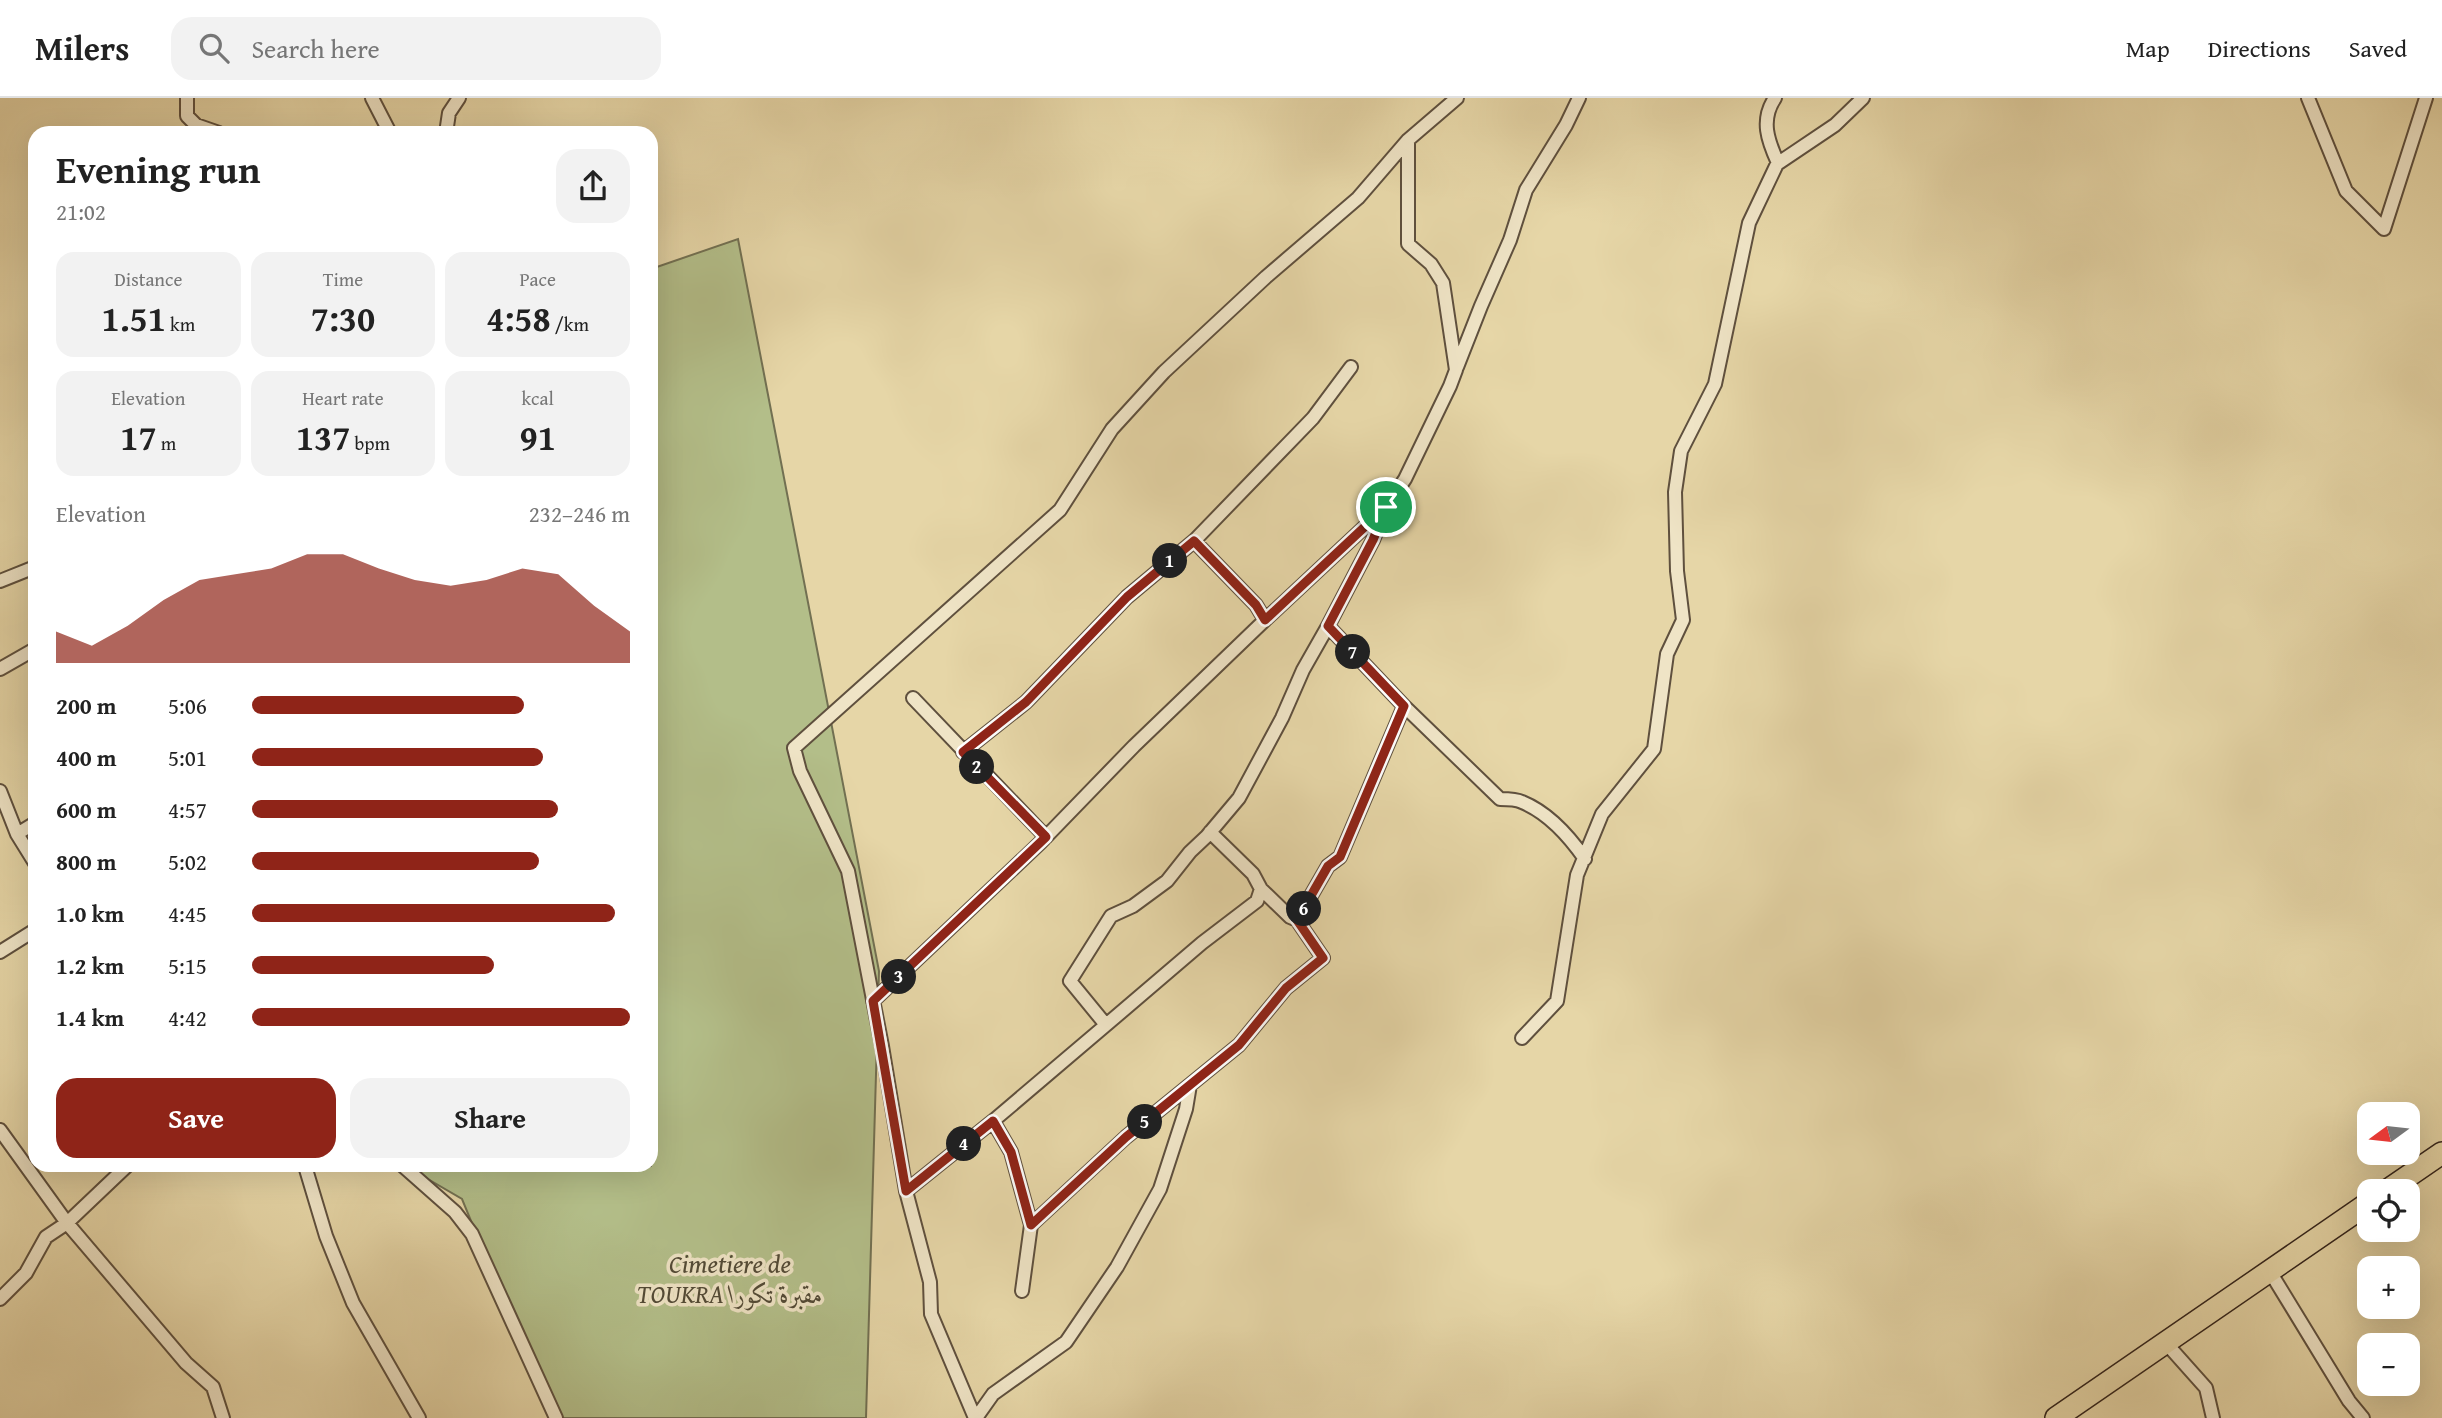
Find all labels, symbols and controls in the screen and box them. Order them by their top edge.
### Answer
search box [171,17,661,80]
text: Milers [35,24,129,72]
icon: search [195,29,233,67]
text: Search here [251,29,380,68]
text: Map [2126,31,2170,66]
text: Directions [2208,31,2311,66]
text: Saved [2349,31,2407,66]
text: Evening run [56,141,260,197]
button: share [556,149,630,223]
text: 21:02 [56,195,106,228]
text: Distance [114,265,182,293]
text: Time [323,265,363,293]
text: Pace [519,265,556,293]
text: 1.51 [102,293,166,344]
text: 7:30 [311,293,375,344]
text: 4:58 [486,293,551,344]
text: km [166,310,195,338]
text: /km [551,310,589,338]
text: Elevation [111,384,186,412]
text: Heart rate [302,384,384,412]
text: kcal [521,384,554,412]
text: 17 [120,412,157,463]
text: 137 [296,412,350,463]
text: 91 [520,412,556,463]
text: m [157,429,176,457]
text: bpm [350,429,390,457]
pin [1356,477,1416,537]
icon: arrive [1367,488,1405,526]
text: Elevation [56,497,146,530]
text: 232–246 m [529,497,630,530]
pin: 1 [1152,544,1188,578]
text: 1 [1165,546,1174,574]
pin: 7 [1336,634,1370,670]
text: 7 [1348,637,1357,665]
text: 200 m [56,689,117,722]
text: 5:06 [168,689,207,722]
text: 400 m [56,741,117,774]
text: 5:01 [168,741,207,774]
pin: 2 [960,750,995,784]
text: 2 [972,752,981,780]
text: 600 m [56,793,117,826]
text: 4:57 [168,793,207,826]
text: 800 m [56,845,117,878]
text: 5:02 [168,845,207,878]
pin: 6 [1286,892,1322,926]
text: 6 [1299,894,1308,922]
text: 1.0 km [56,897,124,930]
text: 4:45 [168,897,207,930]
text: 1.2 km [56,949,124,982]
text: 5:15 [168,949,207,982]
pin: 3 [881,960,916,994]
text: 3 [894,962,903,990]
text: 1.4 km [56,1001,124,1034]
text: 4:42 [168,1001,207,1034]
button: Save [56,1078,336,1158]
button: Share [350,1078,630,1158]
north arrow [2357,1102,2420,1166]
map controls [2357,1102,2420,1396]
pin: 5 [1128,1104,1162,1140]
text: 5 [1140,1107,1149,1135]
pin: 4 [946,1126,982,1162]
text: 4 [959,1129,968,1157]
button: locate [2357,1179,2420,1242]
park label: Cimetiere de TOUKRA مقبرة تكورا [637,1244,823,1313]
button: + [2357,1256,2420,1319]
button: − [2357,1333,2420,1396]

